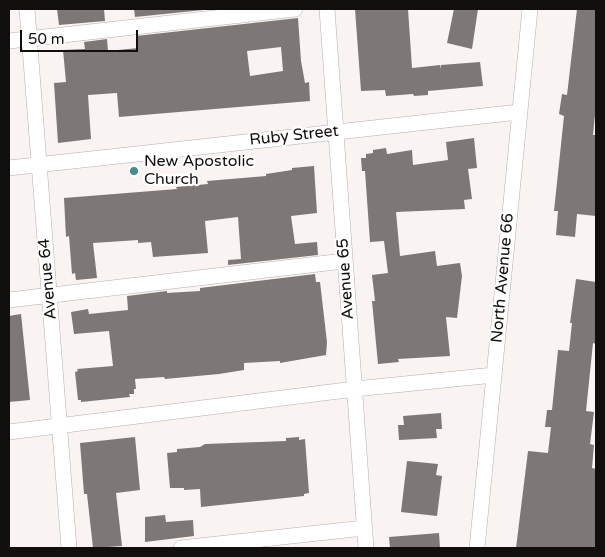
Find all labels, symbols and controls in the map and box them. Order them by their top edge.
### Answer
scale bar [22,20,140,52]
text: 50 m [28,30,65,48]
street label: Ruby Street [248,122,340,150]
place label: New Apostolic Church [144,152,254,190]
marker: New Apostolic Church [128,165,140,177]
street label: North Avenue 66 [488,212,518,344]
street label: Avenue 64 [35,238,61,320]
street label: Avenue 65 [334,238,358,320]

